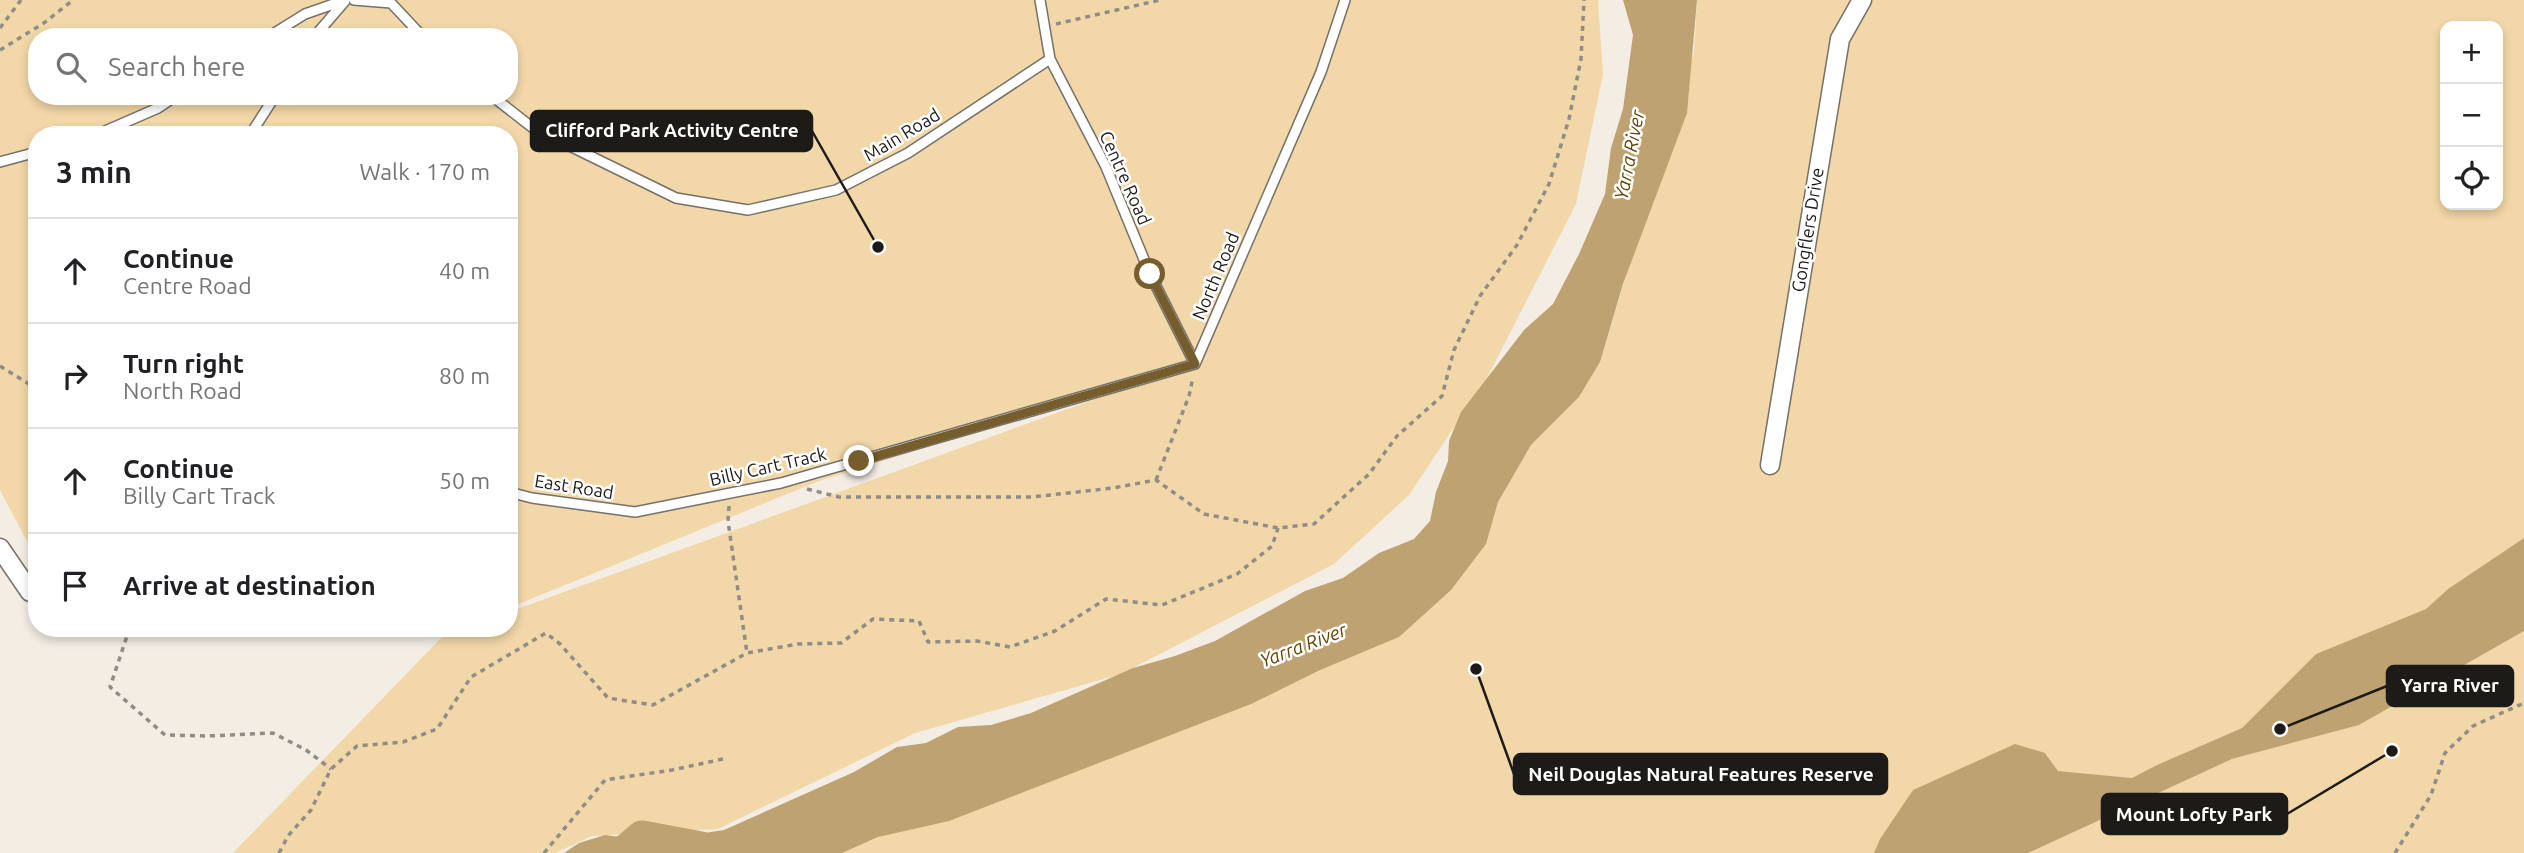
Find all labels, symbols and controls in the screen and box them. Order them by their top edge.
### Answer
map controls [2440,21,2503,210]
button: + [2440,21,2503,84]
search box [28,28,518,105]
icon: search [52,48,90,86]
text: Search here [108,52,245,81]
button: − [2440,84,2503,147]
street label: Main Road [860,104,943,165]
water label: Yarra River [1610,108,1649,202]
callout: Clifford Park Activity Centre [531,111,812,151]
text: Clifford Park Activity Centre [545,119,799,141]
street label: Centre Road [1096,128,1156,228]
button: locate [2440,147,2503,210]
text: 3 min [56,155,132,189]
text: Walk · 170 m [359,159,490,184]
street label: Gongflers Drive [1787,166,1827,294]
street label: North Road [1188,229,1242,322]
text: Continue [123,244,234,273]
icon: ahead [56,252,94,290]
text: 40 m [439,258,490,283]
route start [1134,258,1165,289]
text: Centre Road [123,273,252,298]
text: Turn right [123,349,244,378]
icon: right [56,357,94,395]
text: 80 m [439,363,490,388]
text: North Road [123,378,242,403]
street label: Billy Cart Track [707,443,828,489]
route end [843,445,874,476]
text: Continue [123,454,234,483]
icon: ahead [56,462,94,500]
text: 50 m [439,468,490,493]
street label: East Road [533,470,615,502]
text: Billy Cart Track [123,483,275,508]
icon: arrive [56,567,94,605]
text: Arrive at destination [123,571,376,600]
water label: Yarra River [1257,618,1350,672]
callout: Yarra River [2387,666,2513,706]
text: Yarra River [2401,674,2499,696]
callout: Neil Douglas Natural Features Reserve [1514,754,1887,794]
text: Neil Douglas Natural Features Reserve [1528,763,1874,785]
callout: Mount Lofty Park [2102,794,2287,834]
text: Mount Lofty Park [2116,803,2273,825]

